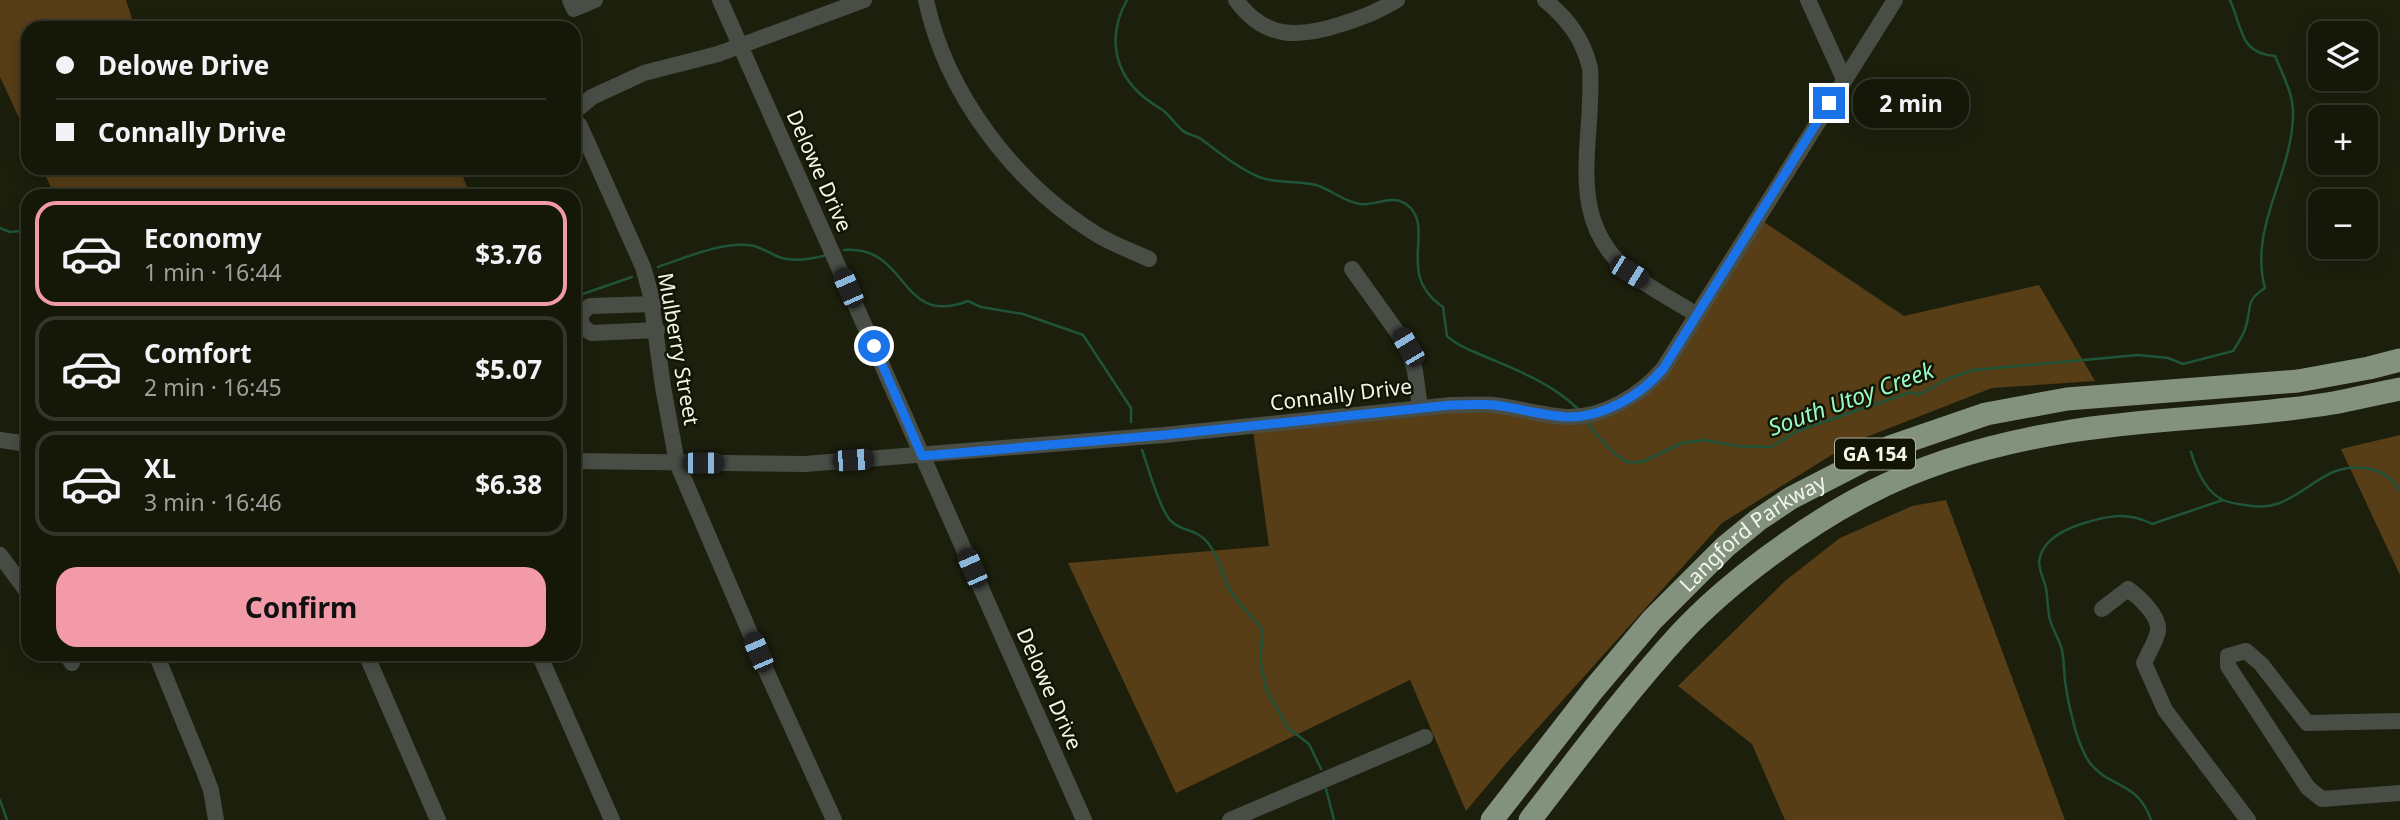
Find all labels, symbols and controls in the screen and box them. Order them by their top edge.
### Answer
map controls [2308,21,2378,259]
button: layers [2308,21,2378,91]
text: Delowe Drive [98,47,269,83]
callout: 2 min [1854,78,1969,128]
route end [1813,87,1845,119]
text: 2 min [1879,87,1943,119]
street label: Delowe Drive [781,105,859,236]
button: + [2308,105,2378,175]
text: Connally Drive [98,114,286,150]
button: − [2308,189,2378,259]
text: Economy [144,220,262,256]
icon: car [60,222,123,285]
text: $3.76 [475,236,542,272]
car [1606,252,1653,292]
text: 1 min · 16:44 [144,256,282,288]
car [830,265,867,311]
street label: Mulberry Street [652,270,706,428]
car [1389,324,1428,370]
route start [858,330,890,362]
text: Comfort [144,335,252,371]
icon: car [60,337,123,400]
text: $5.07 [475,351,542,387]
water label: South Utoy Creek [1764,353,1939,443]
text: 2 min · 16:45 [144,371,282,403]
street label: Connally Drive [1268,371,1413,417]
road number: GA 154 [1835,438,1915,470]
car [832,448,875,472]
text: XL [144,450,176,486]
icon: car [60,452,123,515]
car [683,453,725,474]
text: $6.38 [475,466,542,502]
street label: Langford Parkway [1673,467,1831,598]
text: 3 min · 16:46 [144,486,282,518]
car [954,545,991,591]
button: Confirm [56,567,546,647]
street label: Delowe Drive [1011,623,1089,754]
car [741,629,776,675]

